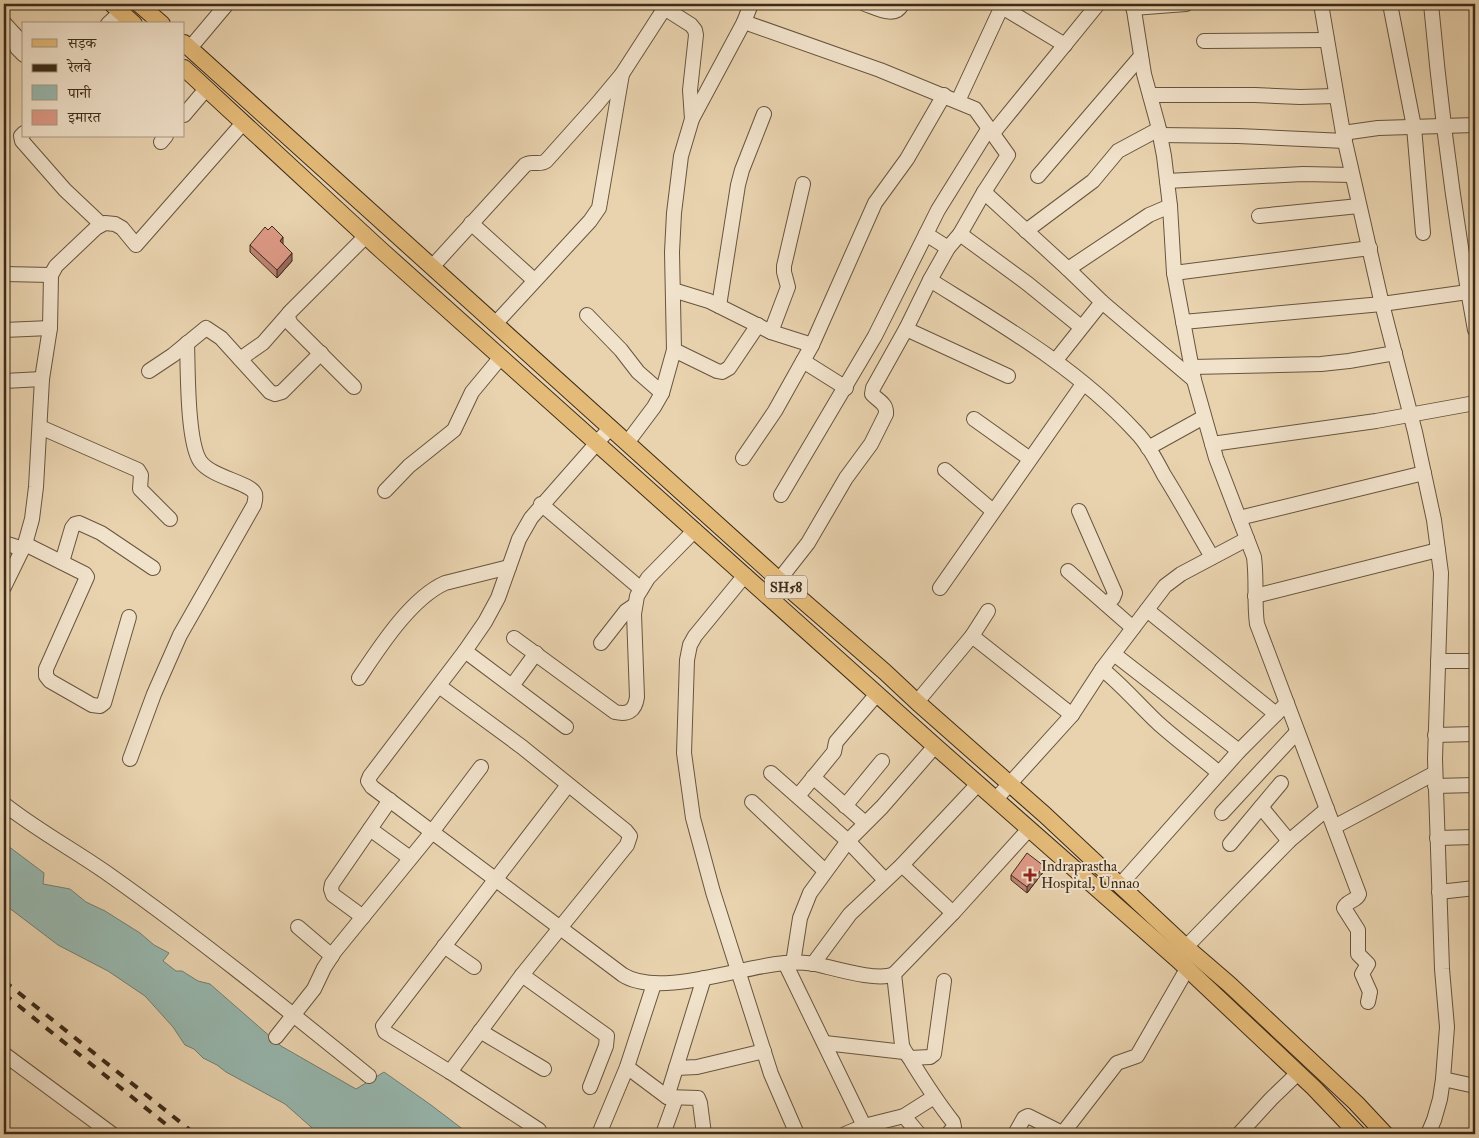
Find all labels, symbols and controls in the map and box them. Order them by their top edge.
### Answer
legend [22,22,185,138]
text: सड़क [67,34,97,53]
text: रेलवे [66,58,92,77]
text: पानी [67,84,92,103]
text: इमारत [67,108,102,127]
road number: SH58 [765,576,807,598]
place label: Indraprastha Hospital, Unnao [1041,857,1140,894]
marker: Indraprastha Hospital, Unnao [1023,868,1037,882]

